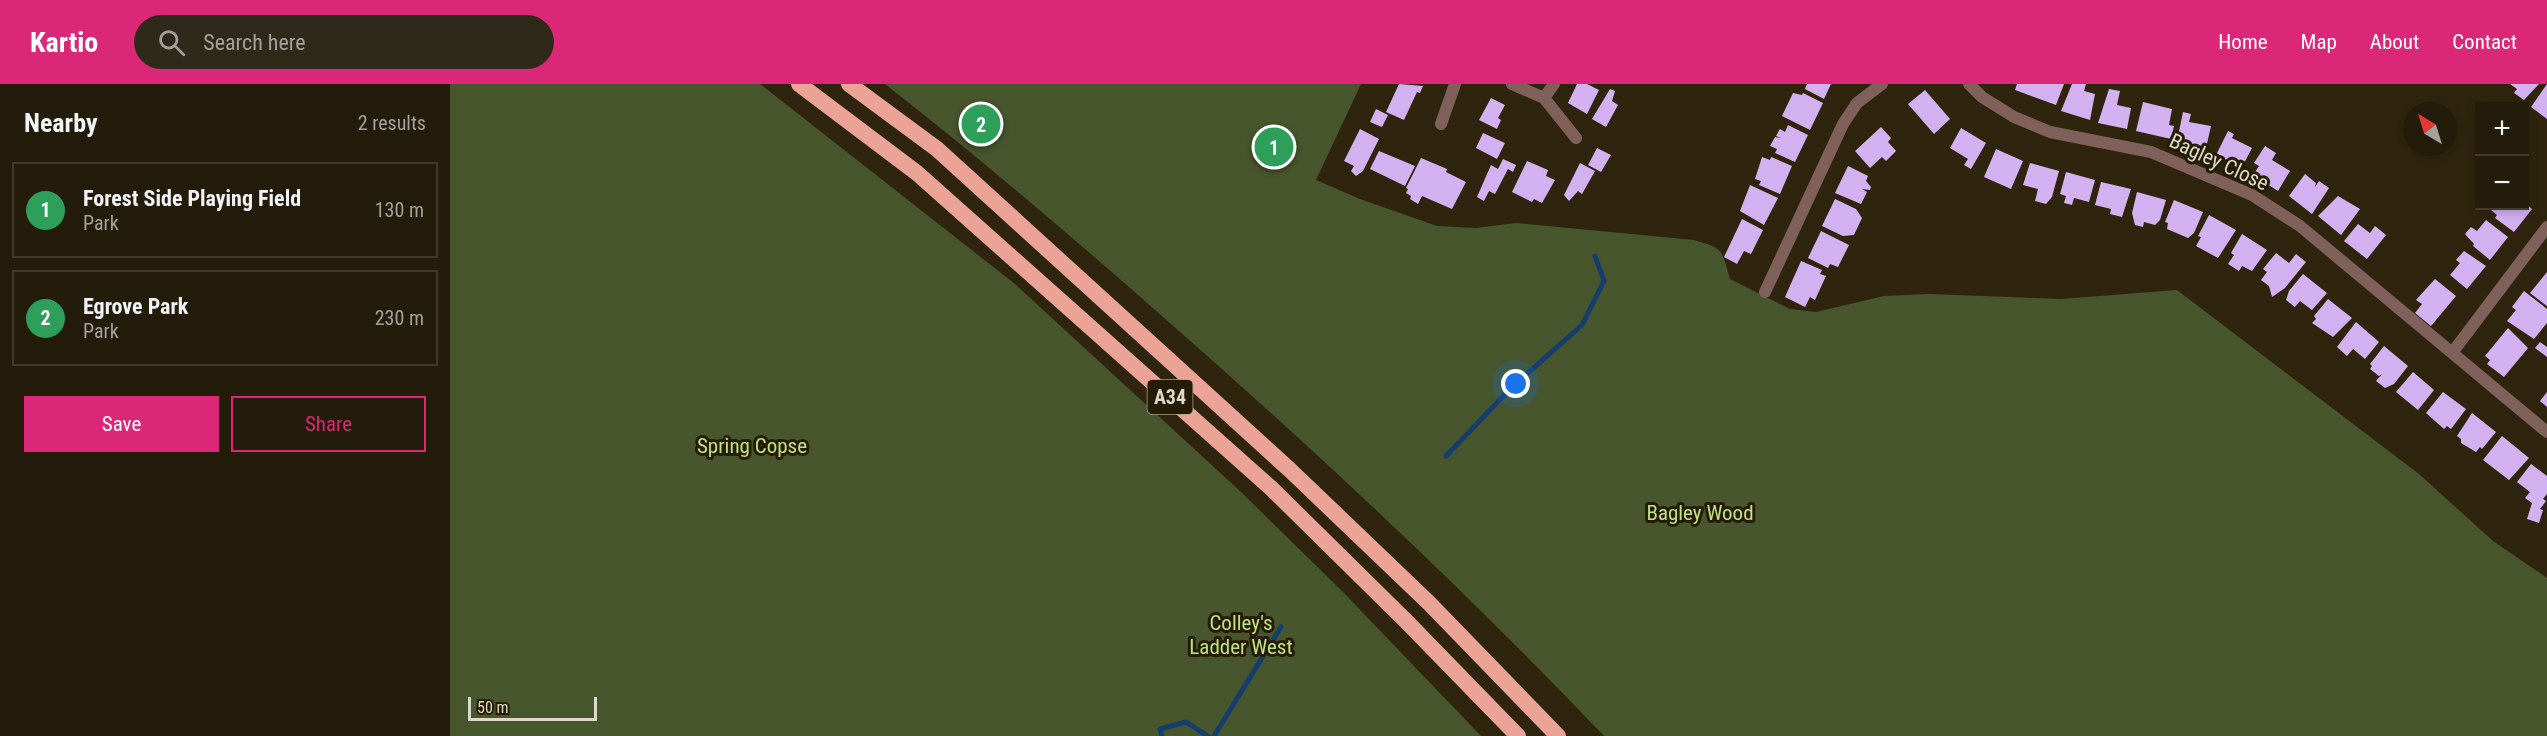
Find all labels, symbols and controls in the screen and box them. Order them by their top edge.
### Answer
search box [134,15,554,69]
text: Kartio [30,26,98,59]
icon: search [155,26,188,59]
text: Search here [203,30,306,55]
text: Home [2218,30,2268,54]
text: Map [2301,30,2337,54]
text: About [2370,30,2419,54]
text: Contact [2452,30,2517,54]
pin: 2 [962,102,1000,147]
north arrow [2403,102,2457,156]
map controls [2475,102,2529,210]
button: + [2475,102,2529,156]
text: Nearby [24,108,98,138]
text: 2 results [358,111,426,135]
pin: 1 [1254,124,1294,170]
street label: Bagley Close [2166,129,2273,195]
button: − [2475,156,2529,210]
text: Forest Side Playing Field [83,186,301,211]
text: 1 [40,198,51,222]
text: 130 m [375,198,424,222]
text: Park [83,211,119,235]
text: Egrove Park [83,294,188,319]
text: 2 [40,306,51,330]
text: 230 m [375,306,424,330]
text: Park [83,319,119,343]
your location [1501,369,1530,398]
road number: A34 [1148,380,1192,414]
button: Save [24,396,219,452]
button: Share [231,396,426,452]
park label: Spring Copse [697,434,807,458]
park label: Bagley Wood [1646,501,1754,525]
park label: Colley's Ladder West [1189,611,1293,659]
scale bar [468,694,597,722]
text: 50 m [477,698,509,717]

